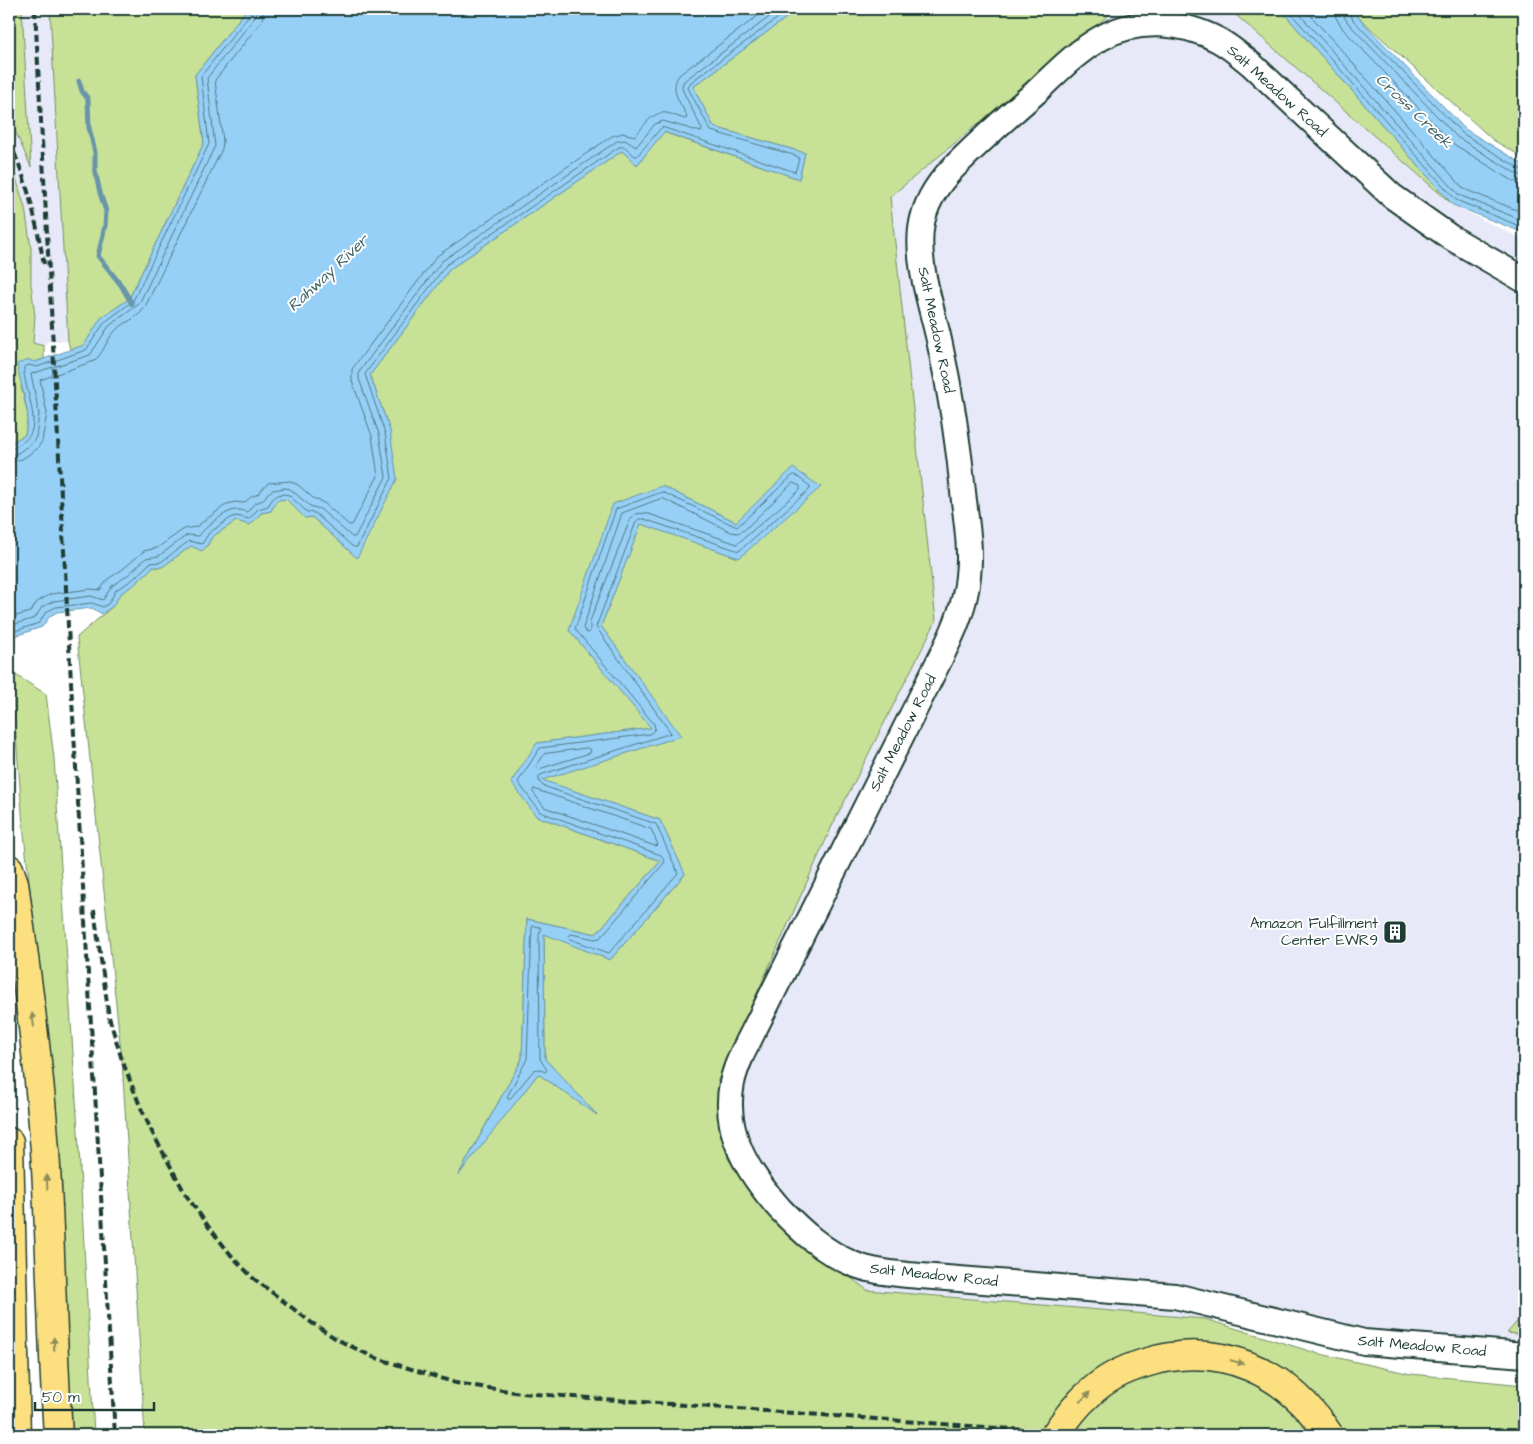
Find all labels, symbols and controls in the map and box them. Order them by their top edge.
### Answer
street label: Salt Meadow Road [1222,40,1332,142]
water label: Cross Creek [1371,69,1458,154]
water label: Rahway River [283,228,376,317]
street label: Salt Meadow Road [912,265,960,395]
street label: Salt Meadow Road [864,671,942,795]
place label: Amazon Fulfillment Center EWR9 [1250,913,1378,951]
building icon: Amazon Fulfillment Center EWR9 [1382,919,1408,945]
one-way arrow [29,1012,37,1028]
one-way arrow [42,1174,50,1190]
street label: Salt Meadow Road [869,1258,999,1292]
street label: Salt Meadow Road [1357,1330,1487,1362]
one-way arrow [49,1336,57,1352]
one-way arrow [1229,1359,1244,1367]
scale bar [35,1379,154,1411]
text: 50 m [42,1387,80,1408]
one-way arrow [1079,1391,1091,1403]

